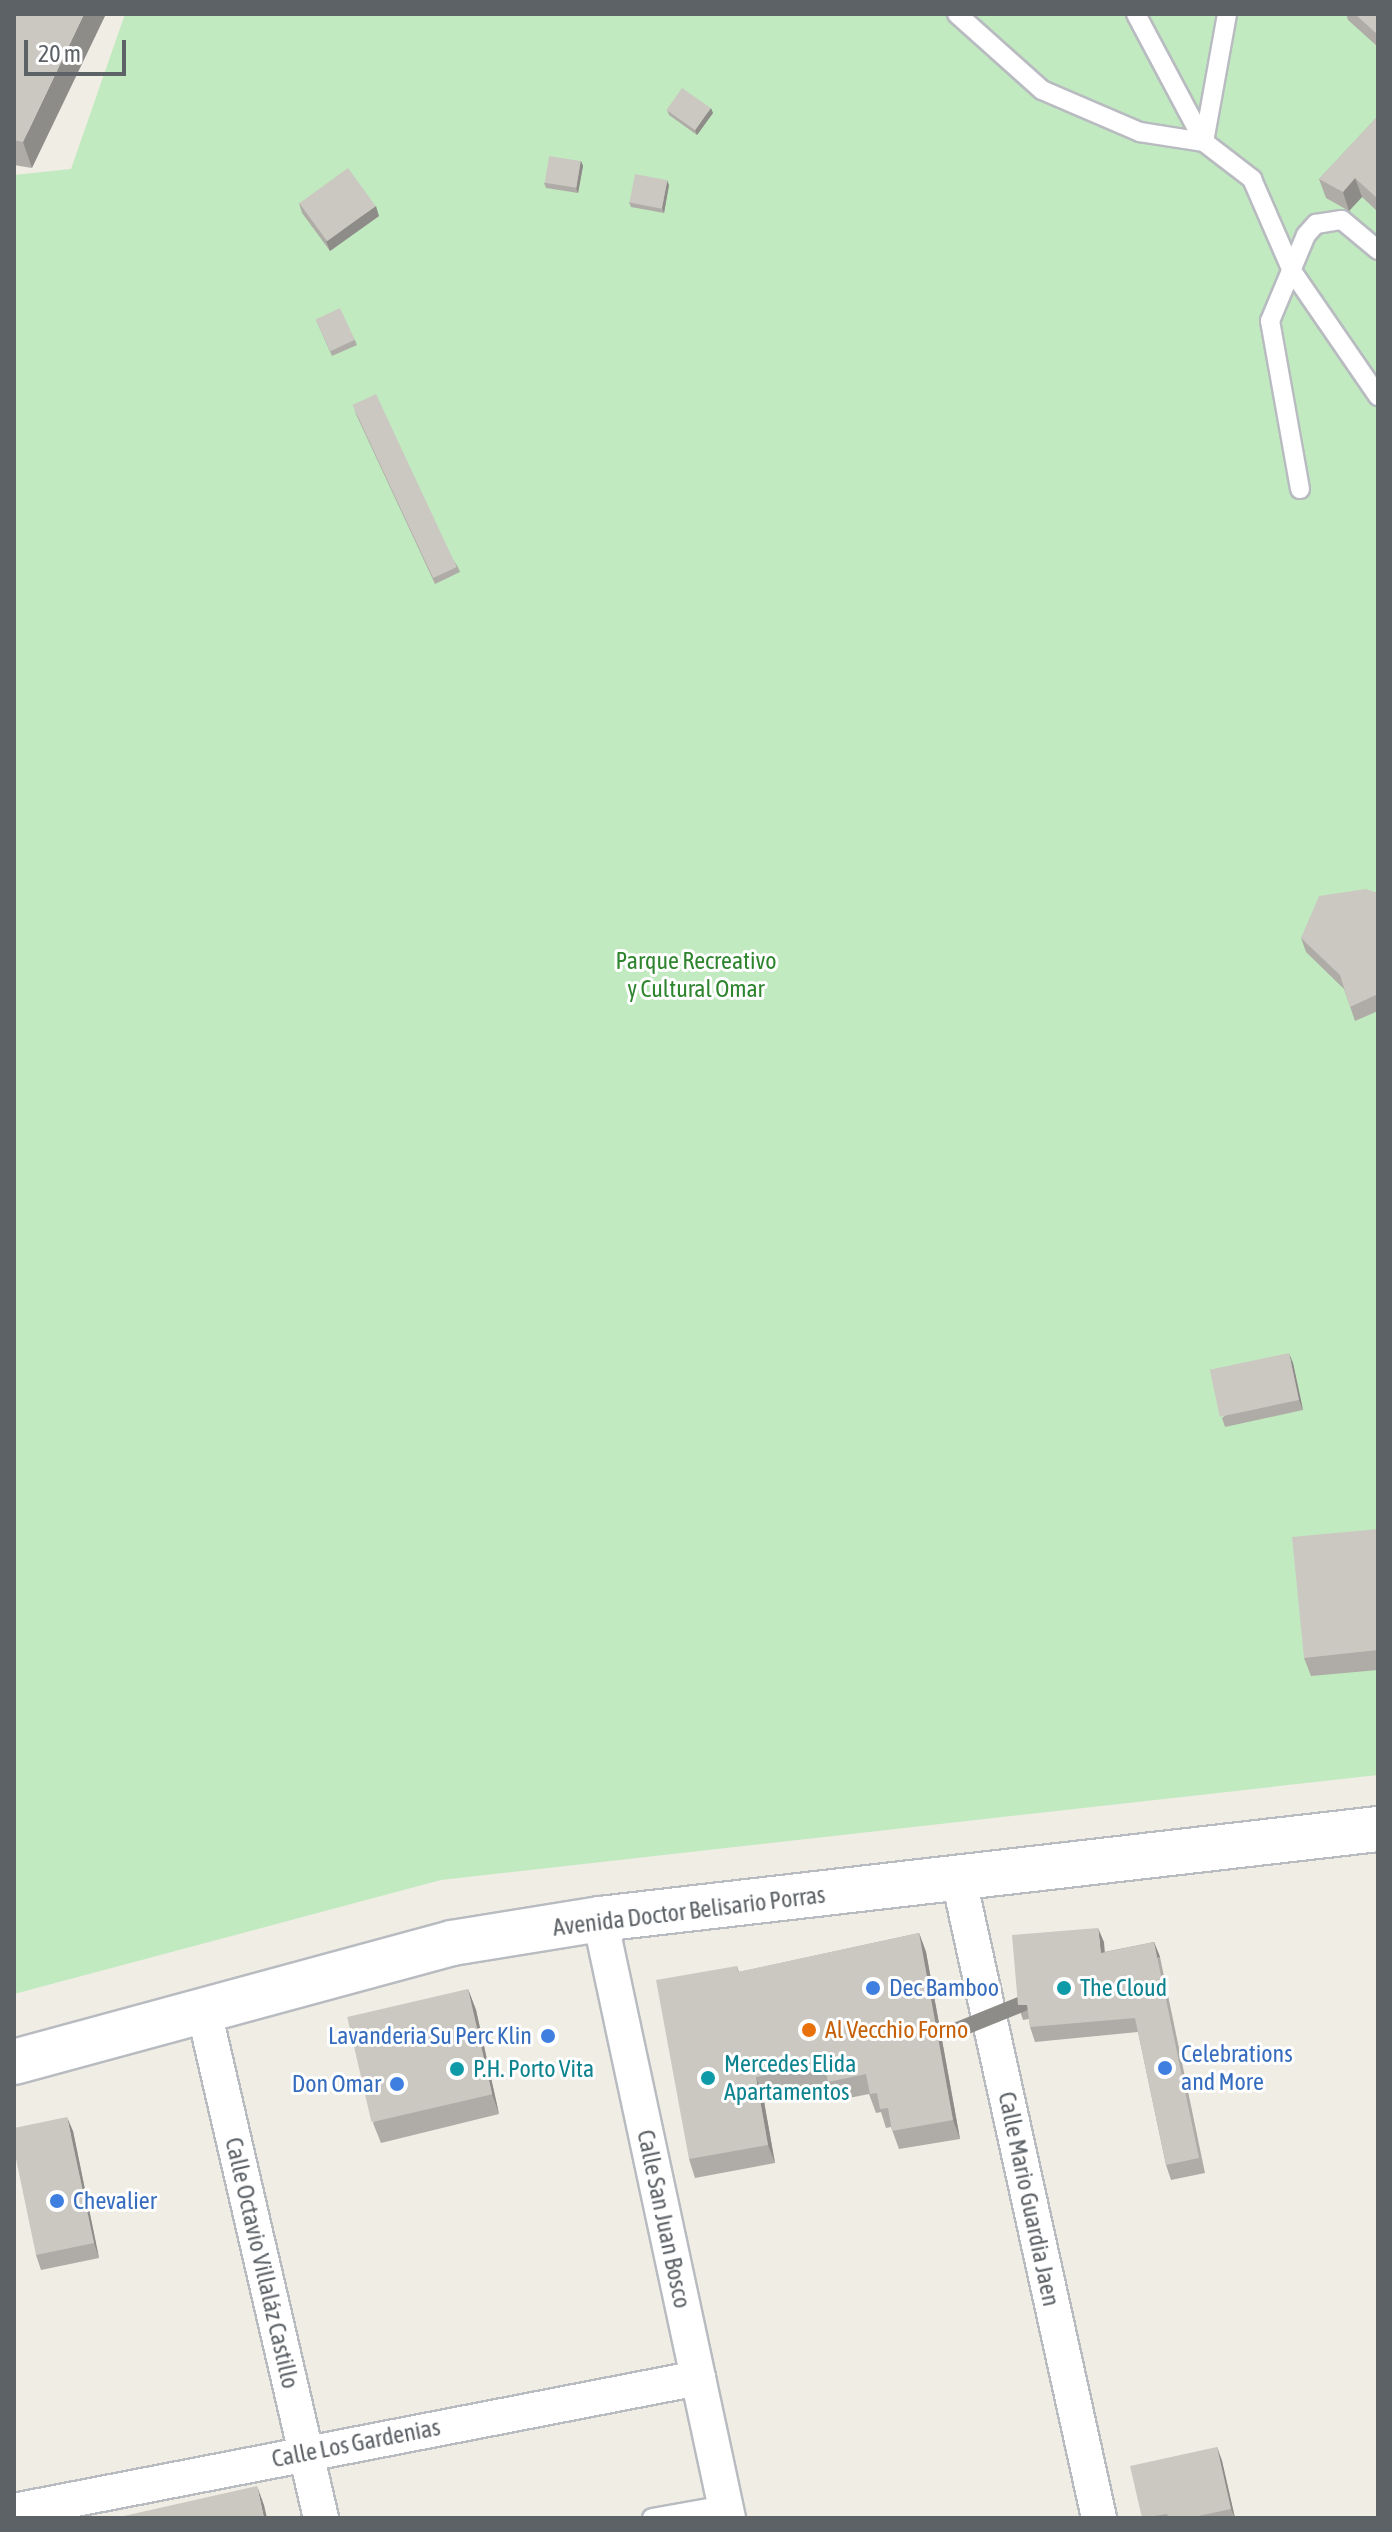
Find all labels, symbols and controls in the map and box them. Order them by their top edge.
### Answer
scale bar [28,24,130,74]
text: 20 m [38,40,81,67]
park label: Parque Recreativo y Cultural Omar [616,947,776,1003]
street label: Avenida Doctor Belisario Porras [551,1880,827,1942]
place label: Dec Bamboo [889,1974,999,2002]
place label: The Cloud [1080,1974,1167,2002]
marker: Dec Bamboo [864,1979,882,1997]
marker: The Cloud [1055,1979,1073,1997]
place label: Al Vecchio Forno [825,2016,968,2044]
marker: Al Vecchio Forno [800,2021,818,2039]
place label: Lavanderia Su Perc Klin [328,2022,532,2050]
marker: Lavanderia Su Perc Klin [539,2027,557,2045]
place label: Celebrations and More [1181,2040,1293,2096]
place label: Mercedes Elida Apartamentos [724,2050,856,2106]
place label: P.H. Porto Vita [473,2055,594,2083]
marker: Celebrations and More [1156,2059,1174,2077]
marker: P.H. Porto Vita [448,2060,466,2078]
marker: Mercedes Elida Apartamentos [699,2069,717,2087]
place label: Don Omar [292,2070,381,2098]
marker: Don Omar [388,2075,406,2093]
street label: Calle Mario Guardia Jaen [992,2089,1066,2309]
street label: Calle San Juan Bosco [631,2127,697,2311]
street label: Calle Octavio Villaláz Castillo [219,2135,305,2391]
place label: Chevalier [73,2187,157,2215]
marker: Chevalier [48,2192,66,2210]
street label: Calle Los Gardenias [269,2413,443,2473]

